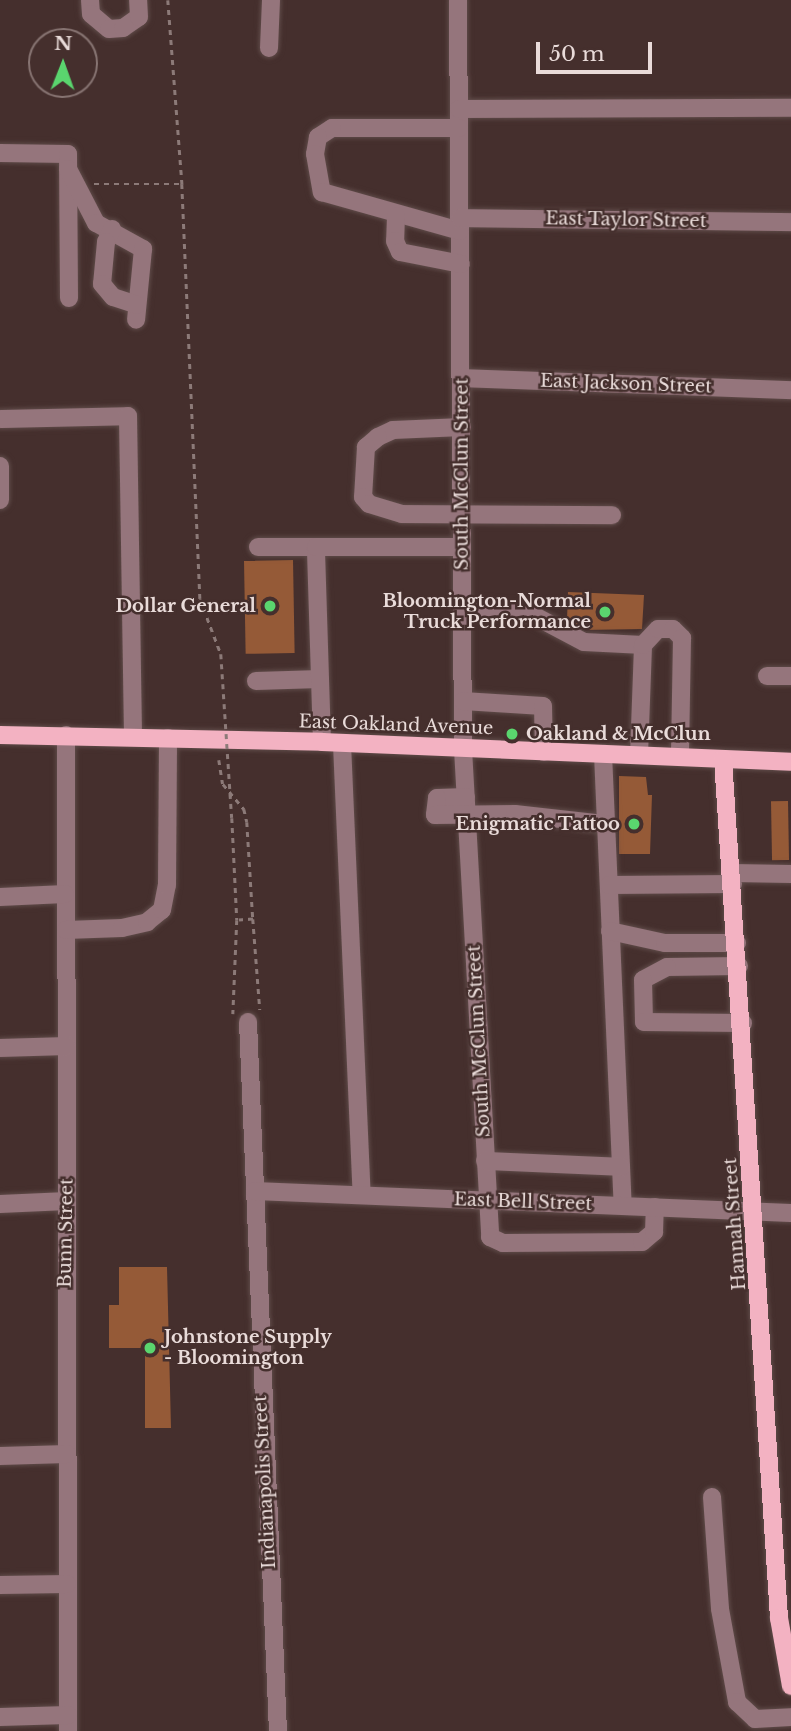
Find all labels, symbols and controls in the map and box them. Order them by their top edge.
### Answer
north arrow [28,28,98,98]
scale bar [539,28,654,72]
text: N [54,32,72,55]
text: 50 m [549,41,604,67]
street label: East Taylor Street [545,208,707,232]
street label: East Jackson Street [540,370,712,398]
street label: South McClun Street [451,378,473,570]
place label: Bloomington-Normal Truck Performance [382,591,591,634]
place label: Dollar General [115,595,256,617]
marker: Dollar General [262,598,278,614]
marker: Bloomington-Normal Truck Performance [597,604,613,620]
street label: East Oakland Avenue [298,711,494,739]
place label: Oakland & McClun [526,723,710,745]
marker: Oakland & McClun [504,726,520,742]
place label: Enigmatic Tattoo [455,813,620,835]
marker: Enigmatic Tattoo [626,816,642,832]
street label: South McClun Street [463,944,495,1138]
street label: Hannah Street [720,1157,750,1291]
street label: Bunn Street [54,1178,78,1288]
street label: East Bell Street [454,1189,592,1215]
place label: Johnstone Supply - Bloomington [164,1327,332,1370]
marker: Johnstone Supply - Bloomington [142,1340,158,1356]
street label: Indianapolis Street [250,1395,280,1569]

